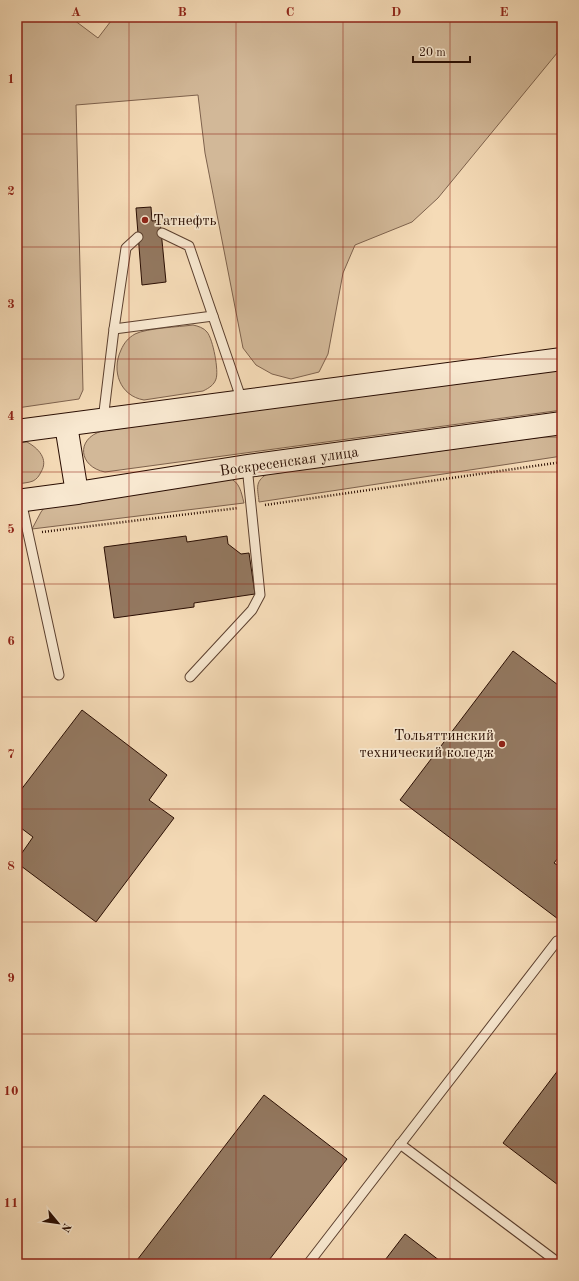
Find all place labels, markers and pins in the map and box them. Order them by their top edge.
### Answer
place label: Татнефть [153,214,217,229]
marker: Татнефть [140,215,150,225]
place label: Тольяттинский технический коледж [360,729,494,761]
marker: Тольяттинский технический коледж [497,739,507,749]

